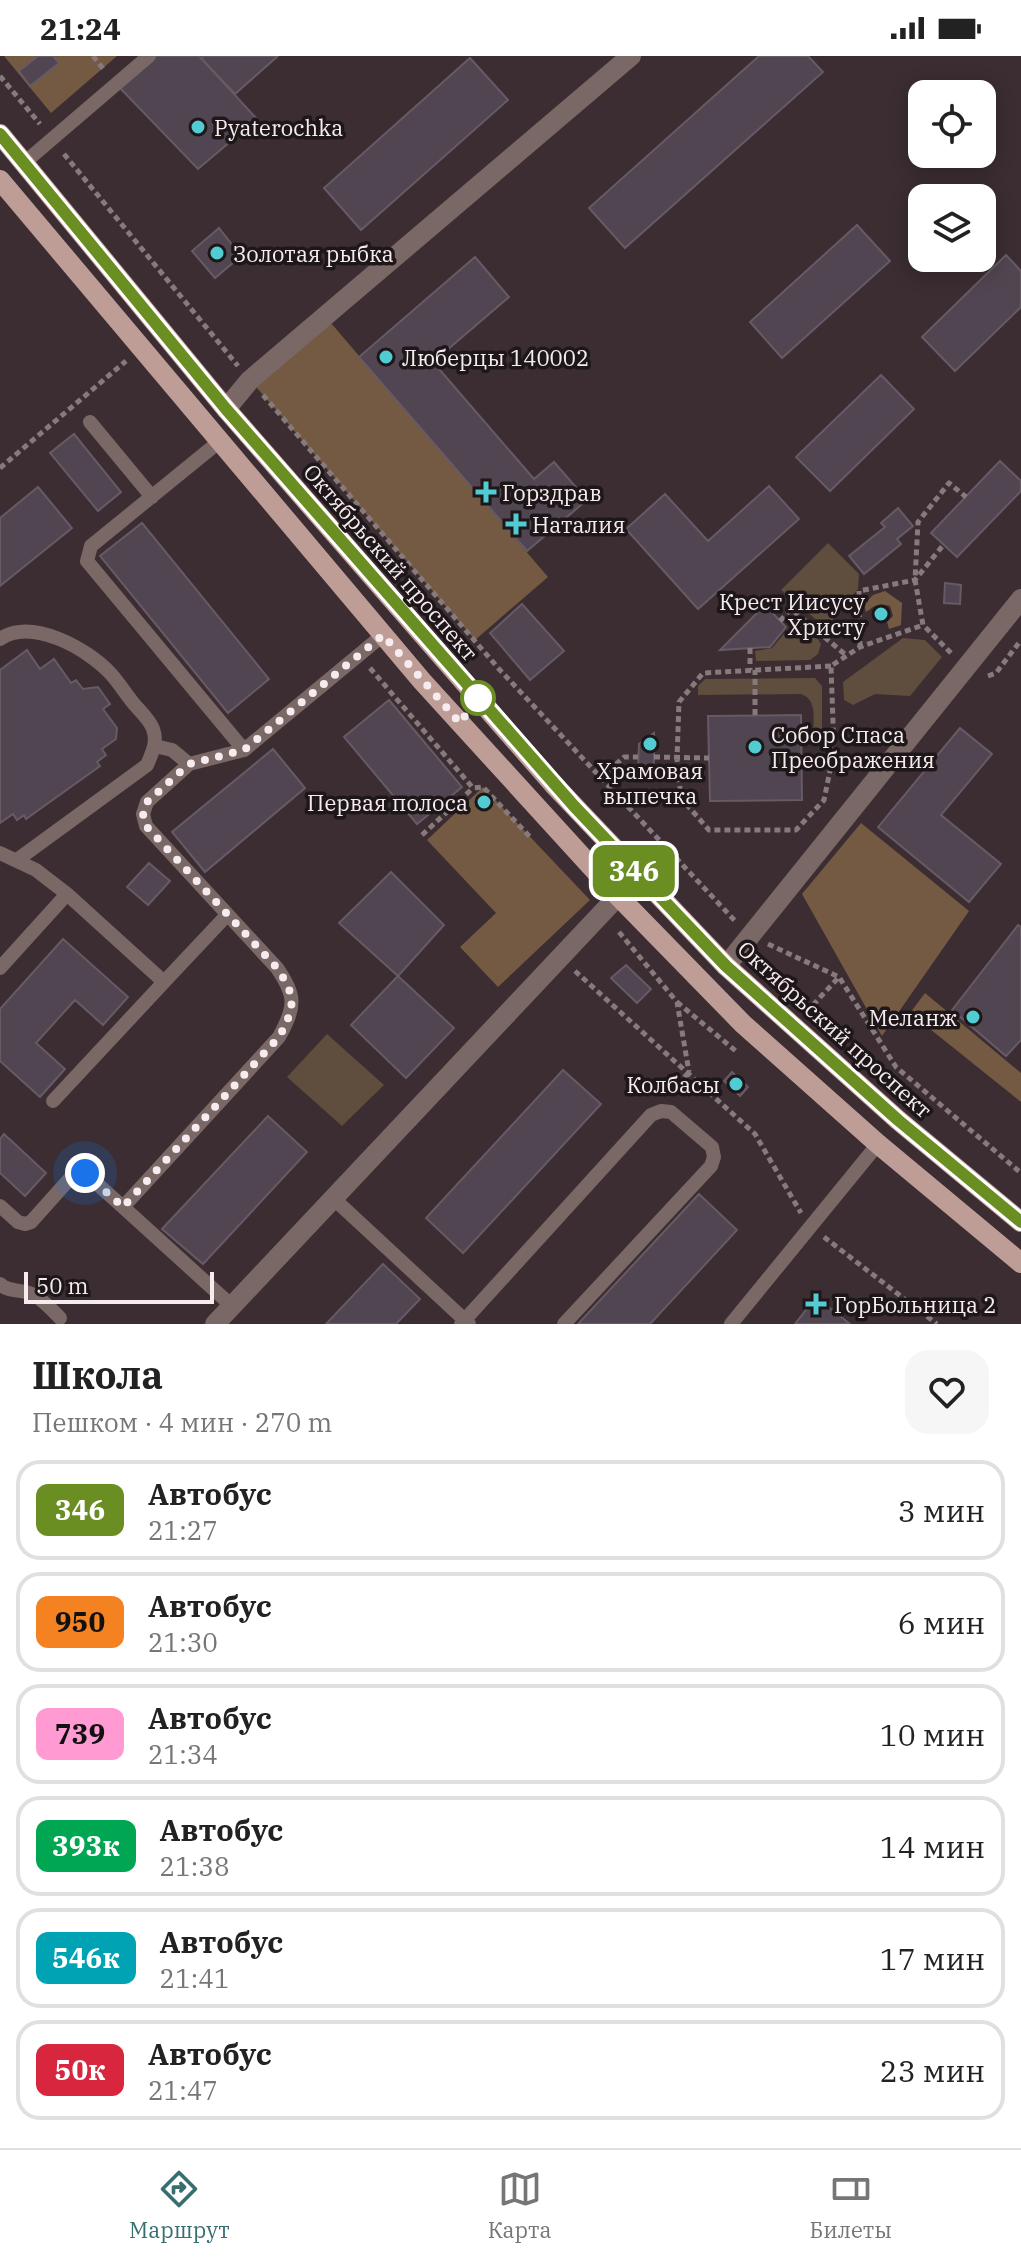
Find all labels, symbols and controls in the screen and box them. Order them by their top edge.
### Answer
text: 21:24 [40,9,121,48]
map controls [908,80,996,272]
button: locate [908,80,996,168]
place label: Pyaterochka [214,113,343,142]
marker: Pyaterochka [189,118,207,136]
button: layers [908,184,996,272]
place label: Золотая рыбка [233,239,394,268]
marker: Золотая рыбка [208,244,226,262]
place label: Люберцы 140002 [402,343,589,372]
marker: Люберцы 140002 [377,348,395,366]
street label: Октябрьский проспект [297,458,485,666]
place label: Горздрав [502,478,602,507]
marker: Горздрав [477,483,495,501]
place label: Наталия [532,510,625,539]
marker: Наталия [507,515,525,533]
place label: Крест Иисусу Христу [719,587,865,641]
marker: Крест Иисусу Христу [872,605,890,623]
unlabelled marker [461,681,495,715]
place label: Собор Спаса Преображения [771,720,935,774]
marker: Храмовая выпечка [641,735,659,753]
marker: Собор Спаса Преображения [746,738,764,756]
place label: Храмовая выпечка [597,756,703,810]
place label: Первая полоса [307,788,468,817]
marker: Первая полоса [475,793,493,811]
line badge: 346 [588,845,680,897]
text: 346 [609,852,659,889]
street label: Октябрьский проспект [732,934,938,1124]
place label: Меланж [869,1003,957,1032]
marker: Меланж [964,1008,982,1026]
place label: Колбасы [627,1070,720,1099]
marker: Колбасы [727,1075,745,1093]
your location [65,1153,105,1193]
scale bar [24,1268,214,1304]
text: 50 m [36,1271,88,1300]
place label: ГорБольница 2 [834,1290,996,1319]
marker: ГорБольница 2 [805,1293,827,1315]
text: Школа [32,1350,163,1399]
button: heart [905,1350,989,1434]
text: Пешком · 4 мин · 270 m [32,1405,332,1439]
text: Автобус [148,1474,272,1513]
text: 346 [55,1491,105,1528]
text: 3 мин [898,1491,985,1530]
text: 21:27 [148,1513,218,1547]
text: Автобус [148,1586,272,1625]
text: 950 [55,1603,105,1640]
text: 6 мин [898,1603,985,1642]
text: 21:30 [148,1625,218,1659]
text: Автобус [148,1698,272,1737]
text: 739 [55,1715,105,1752]
text: 10 мин [880,1715,985,1754]
text: 21:34 [148,1737,218,1771]
text: Автобус [160,1810,283,1849]
text: 393к [52,1827,120,1864]
text: 14 мин [880,1827,985,1866]
text: 21:38 [160,1849,229,1883]
text: Автобус [160,1922,283,1961]
text: 546к [52,1939,120,1976]
text: 17 мин [880,1939,985,1978]
text: 21:41 [160,1961,229,1995]
text: Автобус [148,2034,272,2073]
text: 50к [55,2051,105,2088]
text: 23 мин [880,2051,985,2090]
text: 21:47 [148,2073,218,2107]
tab: Маршрут [129,2167,230,2244]
tab: Карта [488,2167,552,2244]
tab: Билеты [810,2167,892,2244]

